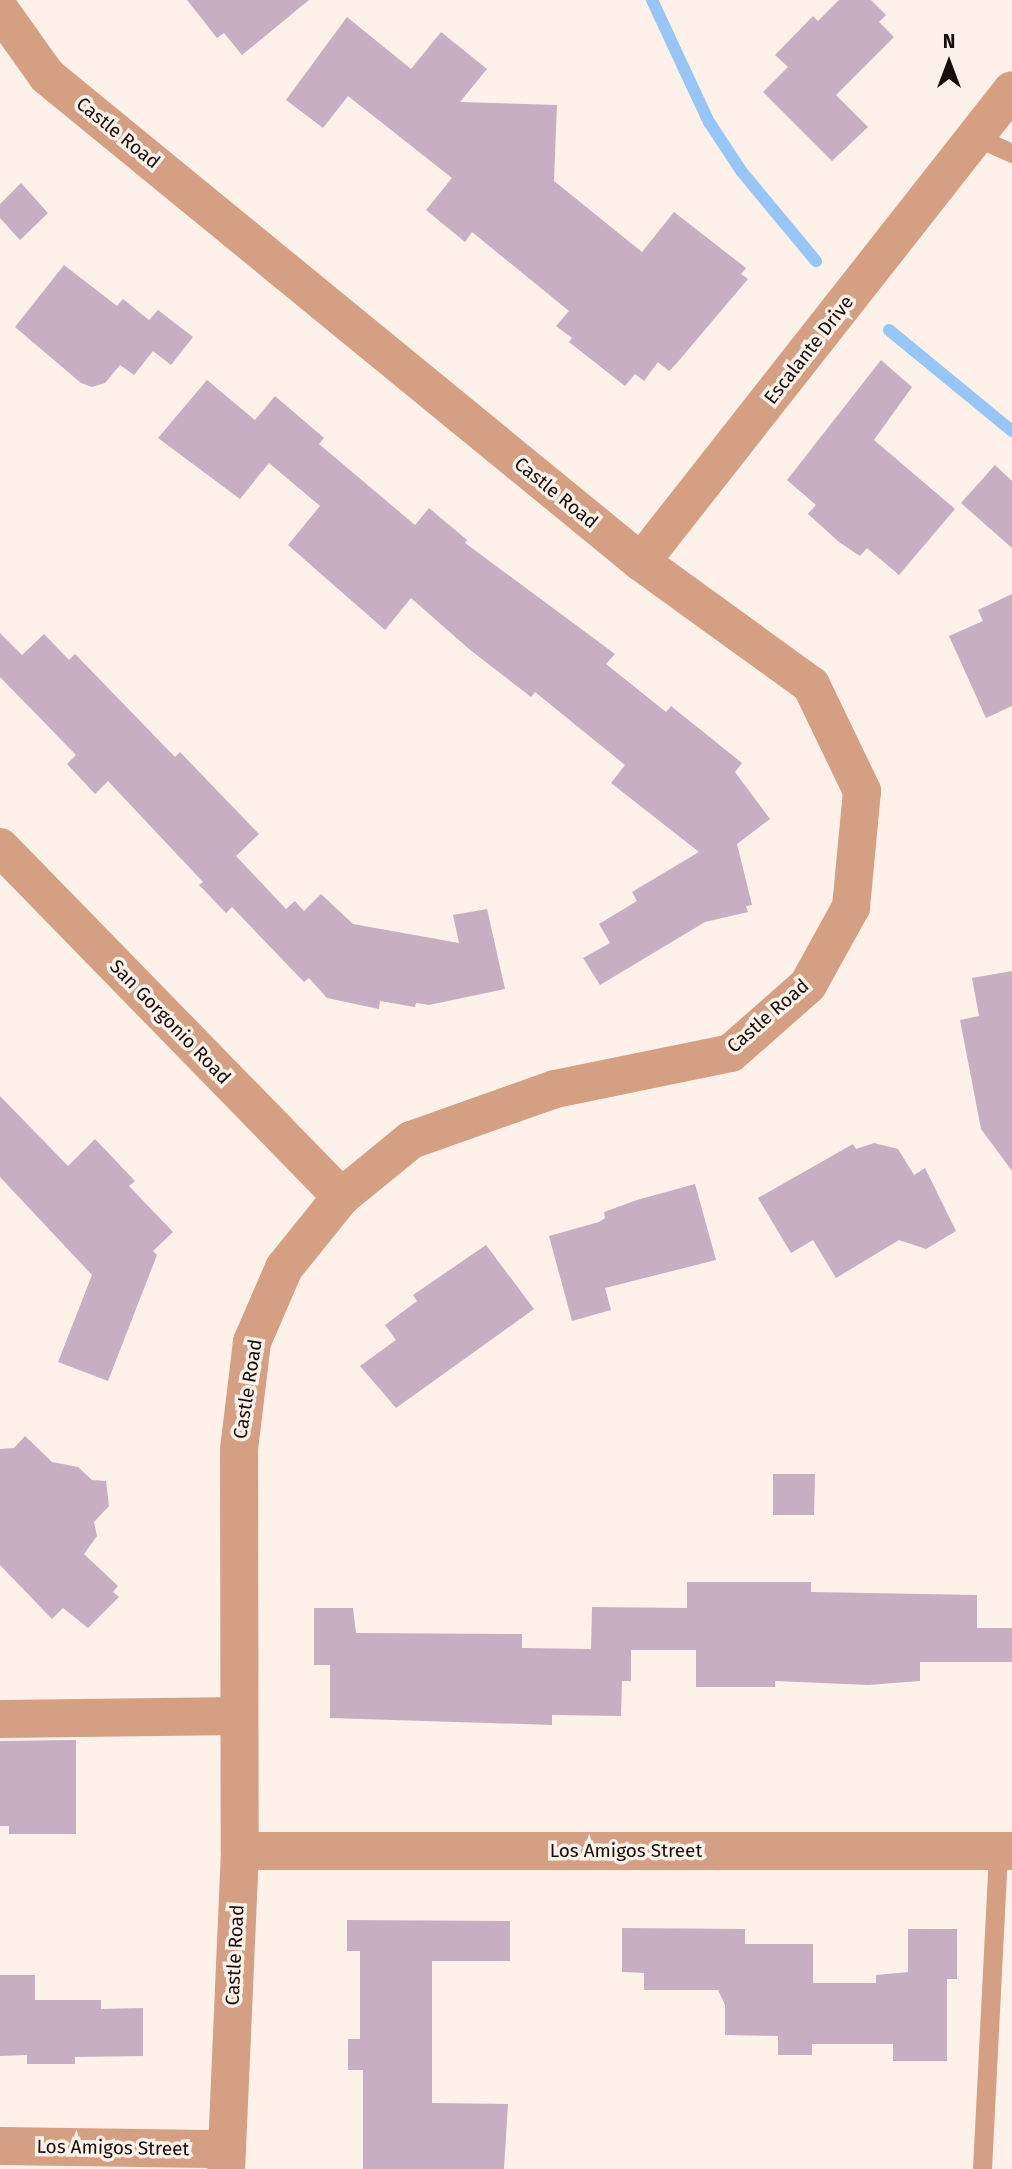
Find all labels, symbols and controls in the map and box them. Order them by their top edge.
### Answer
north arrow [914,28,984,98]
text: N [943,30,955,53]
street label: Castle Road [72,92,164,174]
street label: Escalante Drive [760,291,858,409]
street label: Castle Road [510,452,602,534]
street label: San Gorgonio Road [105,955,235,1089]
street label: Castle Road [722,974,814,1058]
street label: Castle Road [229,1337,267,1441]
street label: Los Amigos Street [550,1840,702,1862]
street label: Castle Road [221,1904,249,2006]
street label: Los Amigos Street [36,2135,190,2161]

